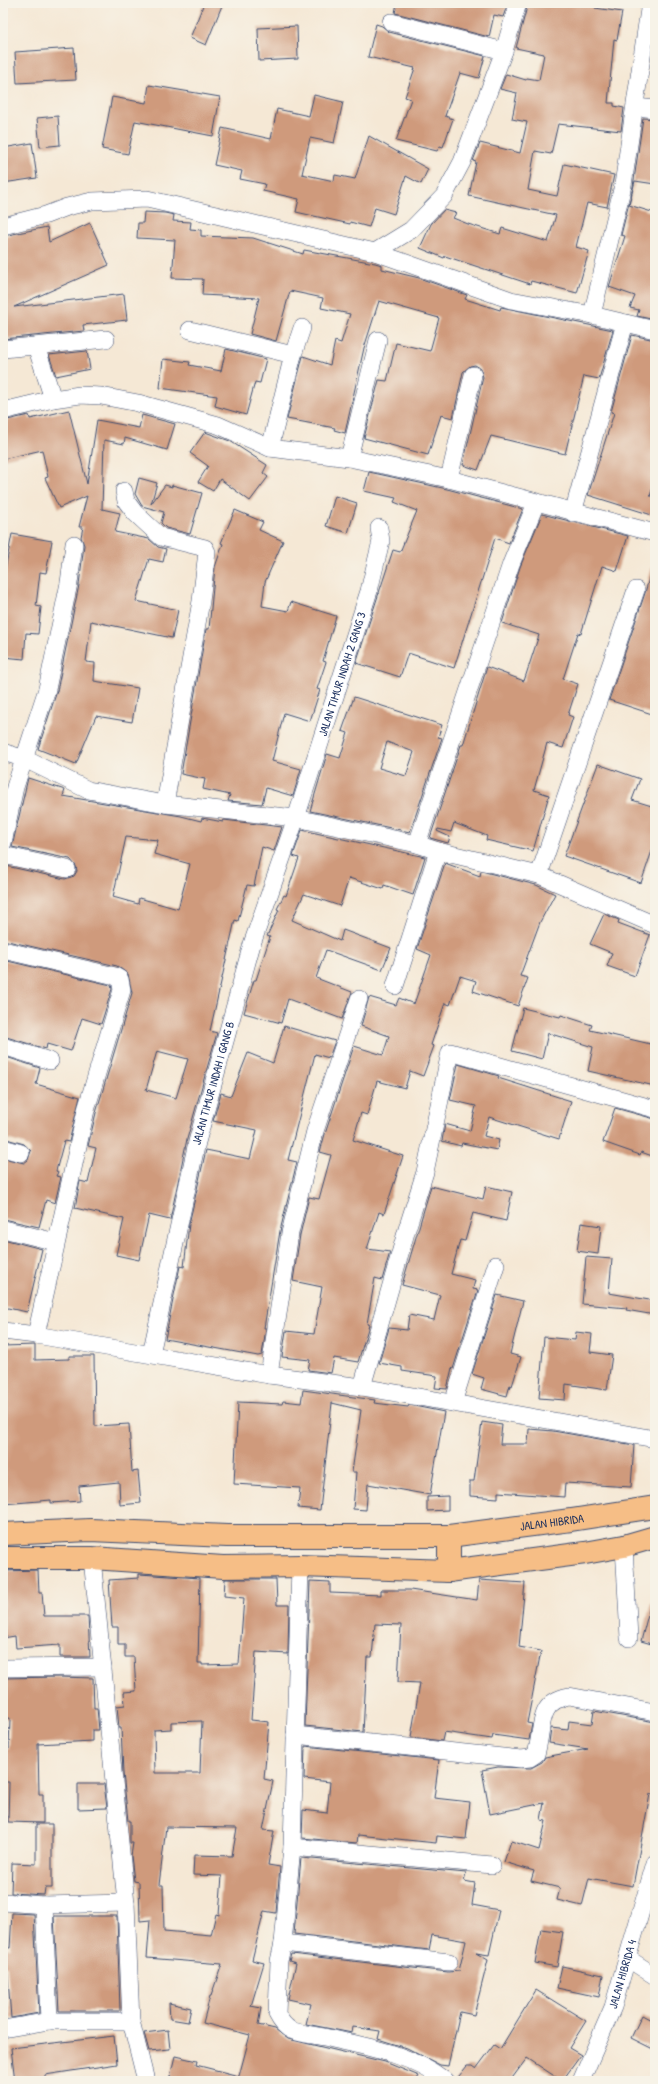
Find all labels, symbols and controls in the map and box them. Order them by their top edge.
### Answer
street label: JALAN TIMUR INDAH 2 GANG 3 [314,610,370,738]
street label: JALAN TIMUR INDAH I GANG B [188,1019,238,1146]
street label: JALAN HIBRIDA [519,1509,585,1535]
street label: JALAN HIBRIDA 4 [604,1937,640,2011]

